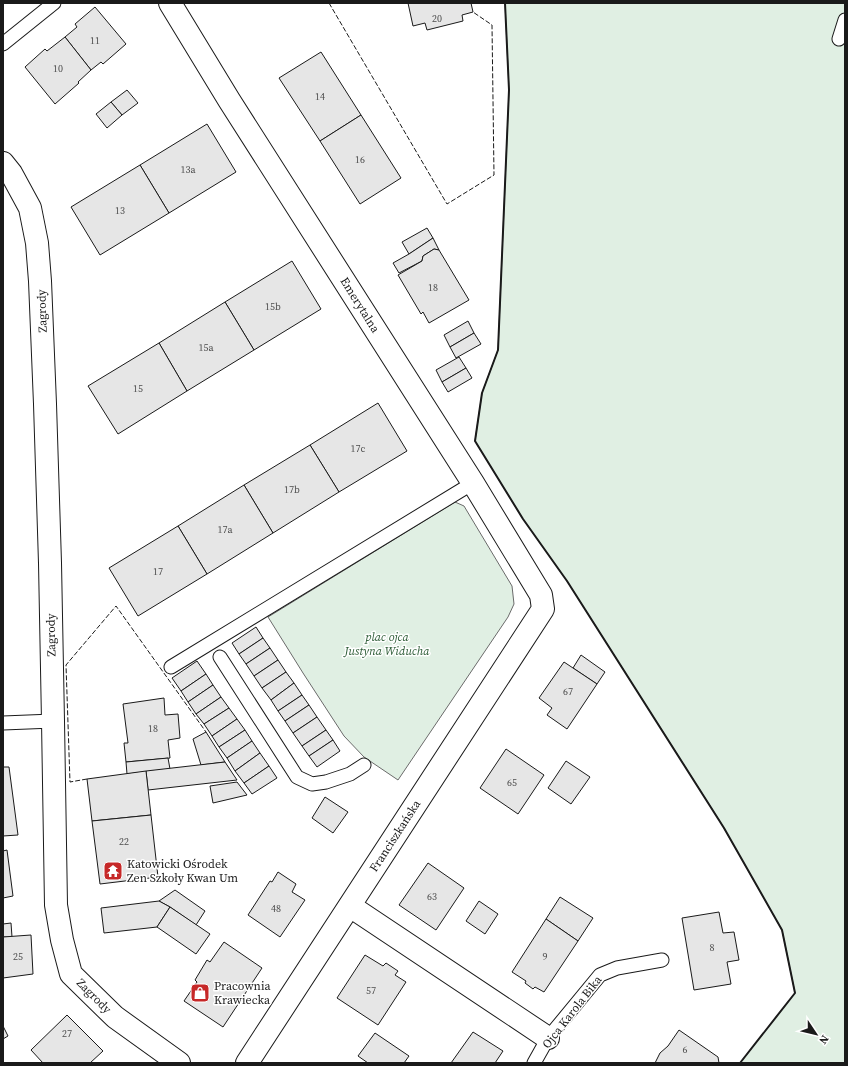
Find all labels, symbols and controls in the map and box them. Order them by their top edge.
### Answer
house number: 20 [432,12,442,25]
house number: 11 [90,34,100,47]
house number: 10 [53,62,63,75]
house number: 14 [315,90,325,103]
house number: 16 [355,153,365,166]
house number: 13a [180,163,196,176]
house number: 13 [115,204,125,217]
street label: Emerytalna [337,274,384,337]
house number: 18 [428,281,438,294]
street label: Zagrody [33,288,51,333]
house number: 15b [265,300,281,313]
house number: 15a [198,341,214,354]
house number: 15 [133,382,143,395]
house number: 17c [351,442,366,455]
house number: 17b [284,483,300,496]
house number: 17a [217,523,233,536]
house number: 17 [153,565,163,578]
street label: Zagrody [43,612,59,657]
park label: plac ojca Justyna Widucha [343,629,430,659]
house number: 67 [563,685,573,698]
house number: 18 [148,722,158,735]
house number: 65 [507,776,517,789]
street label: Franciszkańska [366,796,425,875]
house number: 22 [119,835,129,848]
place label: Katowicki Ośrodek Zen Szkoły Kwan Um [127,856,238,886]
temple icon: Katowicki Ośrodek Zen Szkoły Kwan Um [102,860,124,882]
house number: 63 [427,890,437,903]
house number: 48 [271,902,281,915]
house number: 8 [710,941,715,954]
house number: 25 [13,950,23,963]
house number: 9 [543,950,548,963]
street label: Ojca Karola Bika [539,972,606,1052]
street label: Zagrody [73,975,116,1018]
place label: Pracownia Krawiecka [214,978,271,1008]
shop icon: Pracownia Krawiecka [189,982,211,1004]
house number: 57 [366,984,376,997]
north arrow [796,1014,836,1054]
house number: 27 [62,1027,72,1040]
text: N [815,1032,832,1047]
house number: 6 [683,1043,688,1056]

